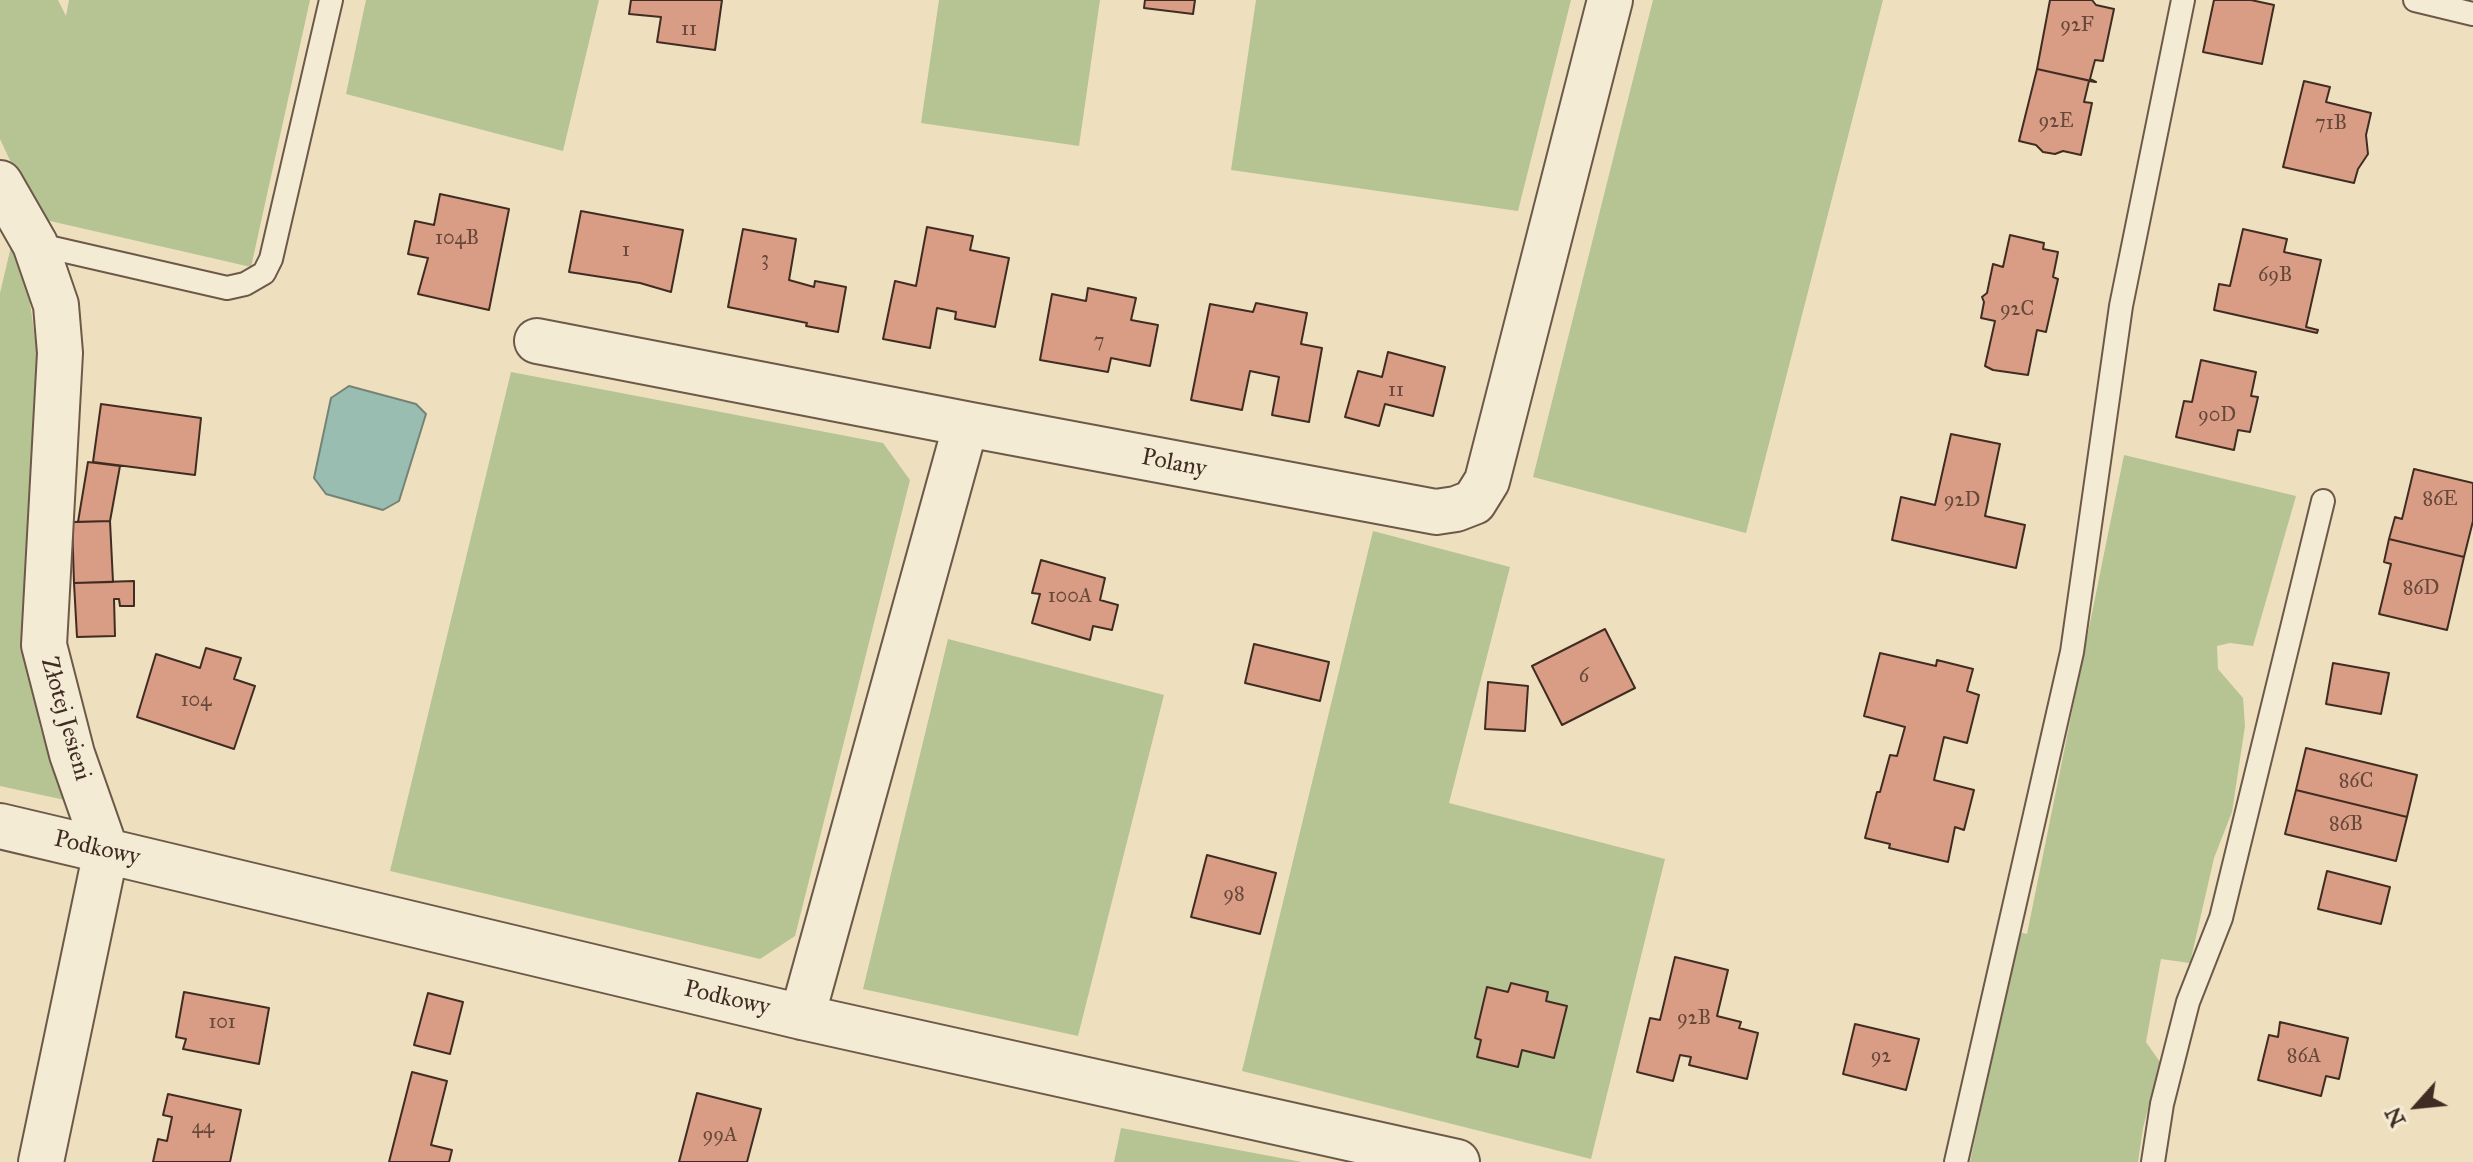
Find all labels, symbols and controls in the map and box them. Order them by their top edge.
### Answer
house number: 92F [2060,14,2094,38]
house number: 11 [681,18,697,42]
house number: 92E [2039,110,2073,134]
house number: 71B [2315,112,2347,136]
house number: 104B [435,227,479,251]
house number: 1 [622,239,630,263]
house number: 3 [761,248,769,272]
house number: 69B [2258,264,2292,288]
house number: 92C [2000,298,2034,322]
house number: 7 [1094,330,1104,354]
house number: 11 [1388,379,1404,403]
house number: 90D [2198,404,2236,428]
street label: Polany [1139,444,1209,484]
house number: 86E [2422,488,2458,512]
house number: 92D [1944,489,1980,513]
house number: 86D [2403,577,2439,601]
house number: 100A [1048,585,1092,609]
street label: Złotej Jesieni [34,654,96,784]
house number: 6 [1579,665,1589,689]
house number: 104 [181,689,211,713]
house number: 86C [2339,770,2373,794]
house number: 86B [2329,813,2363,837]
street label: Podkowy [51,825,143,873]
house number: 98 [1223,883,1245,907]
street label: Podkowy [681,975,773,1023]
house number: 92B [1677,1007,1711,1031]
house number: 101 [208,1011,236,1035]
house number: 92 [1871,1045,1891,1069]
house number: 86A [2287,1045,2321,1069]
north arrow [2377,1066,2457,1146]
text: N [2379,1103,2411,1132]
house number: 44 [192,1116,214,1140]
house number: 99A [703,1124,737,1148]

